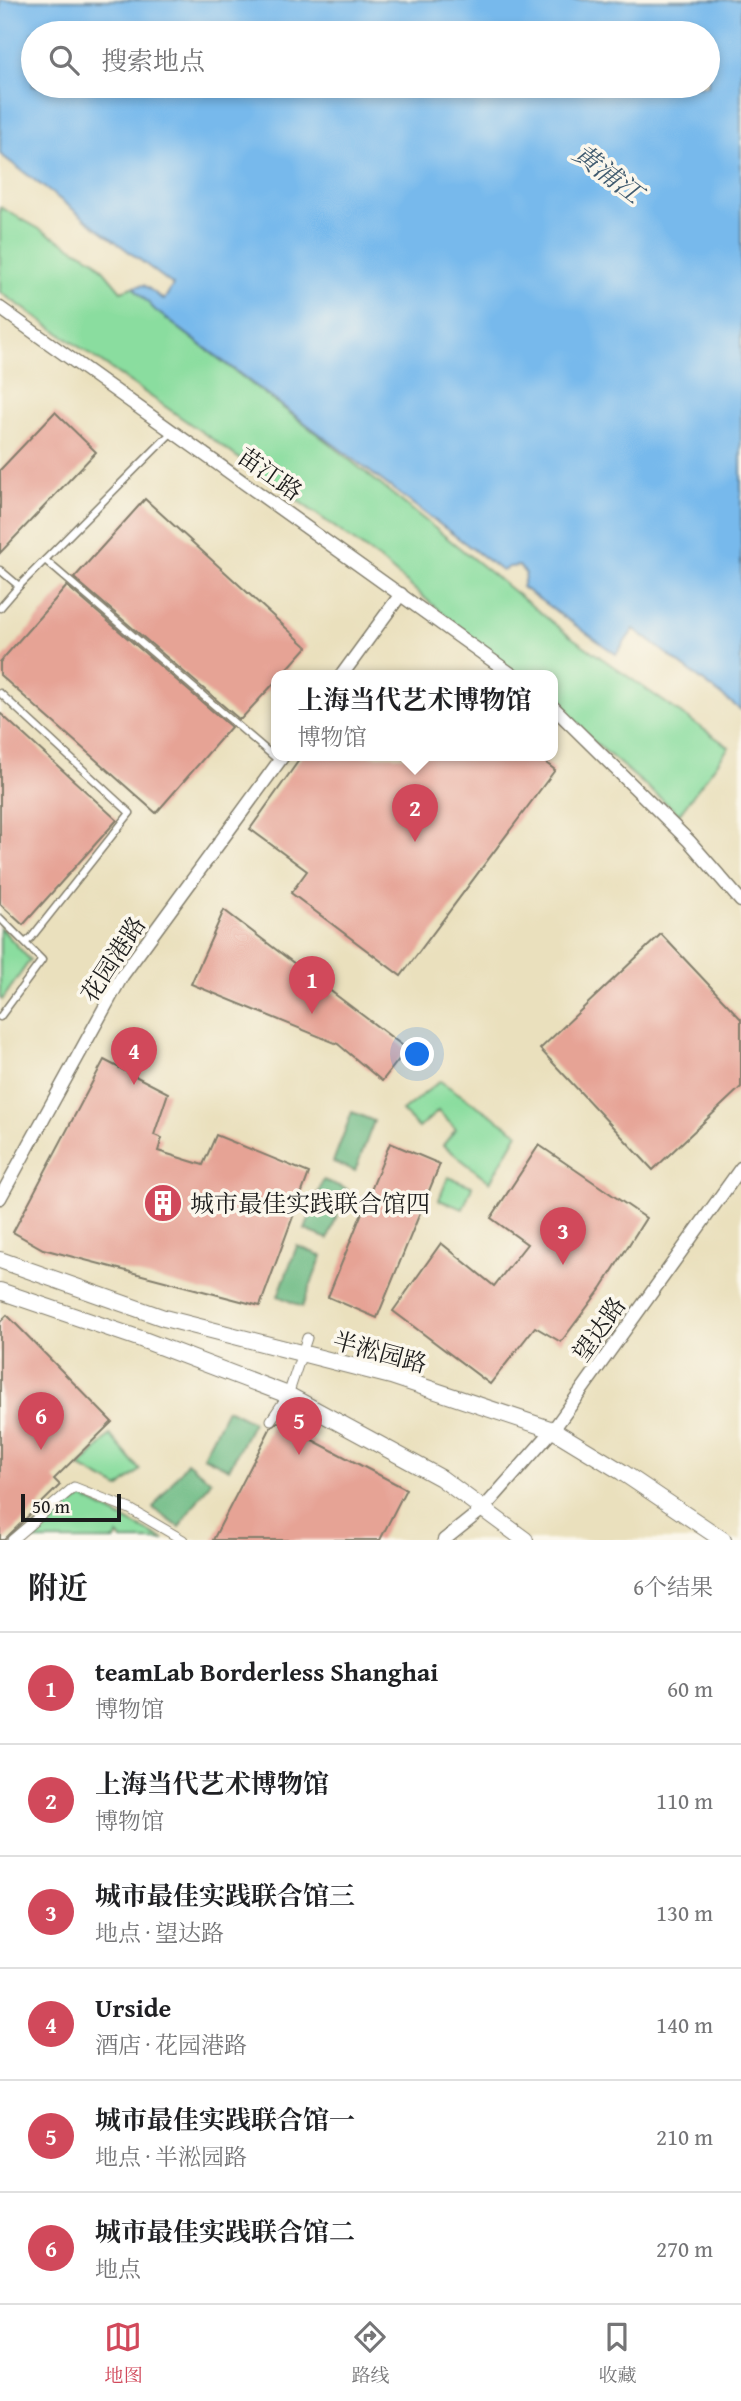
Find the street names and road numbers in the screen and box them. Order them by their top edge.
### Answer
street label: 苗江路 [230,439,310,509]
street label: 花园港路 [72,909,154,1009]
street label: 望达路 [564,1289,634,1369]
street label: 半淞园路 [329,1323,431,1381]

